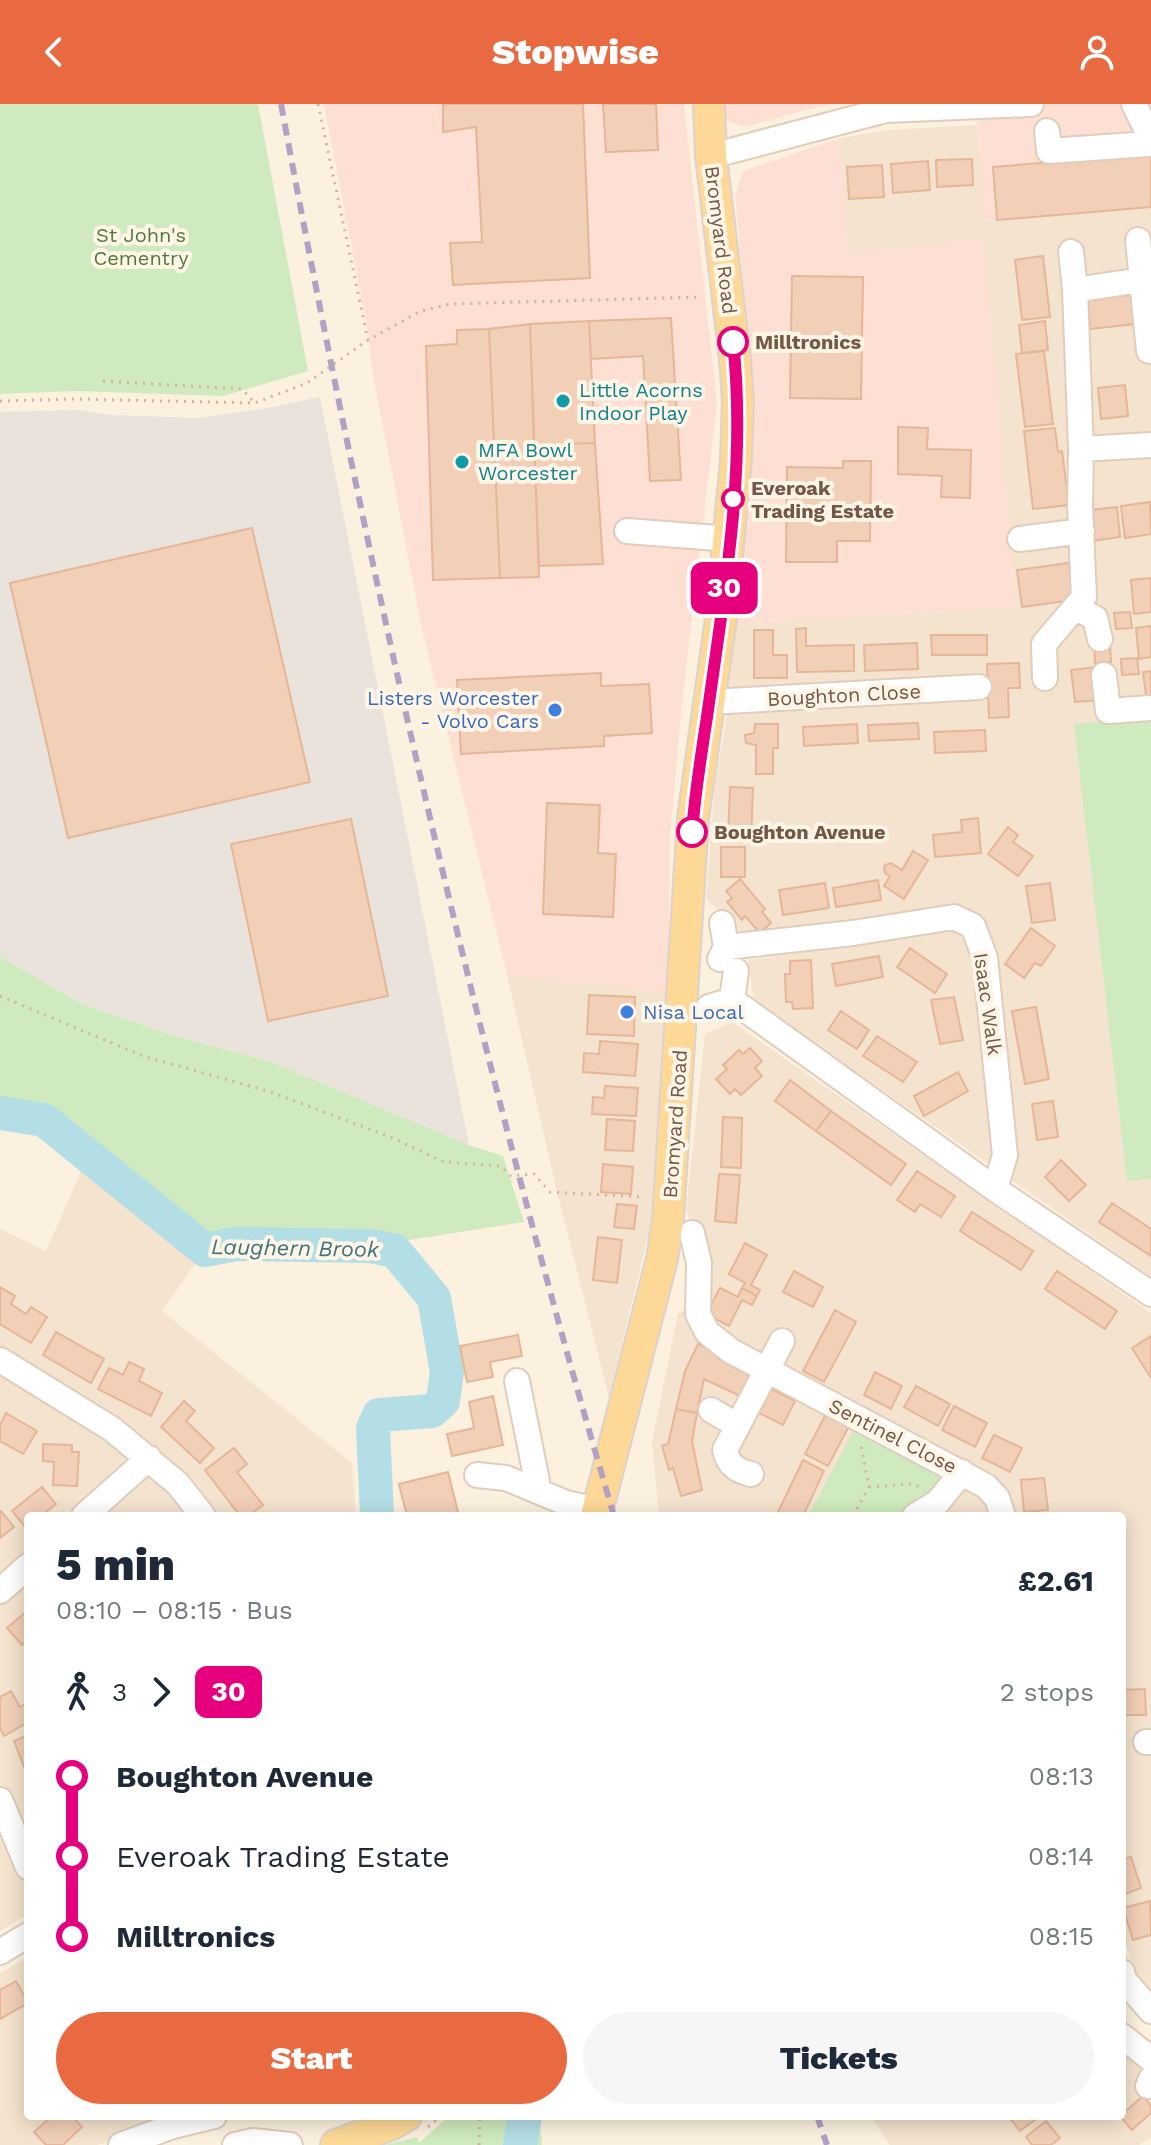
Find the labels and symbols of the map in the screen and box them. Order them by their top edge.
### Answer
street label: Bromyard Road [700,165,742,315]
park label: St John's Cementry [94,223,189,270]
marker: Milltronics [718,327,748,357]
place label: Milltronics [755,330,862,354]
place label: Little Acorns Indoor Play [579,378,703,425]
marker: Little Acorns Indoor Play [554,392,572,410]
place label: MFA Bowl Worcester [478,438,578,485]
marker: MFA Bowl Worcester [453,453,471,471]
place label: Everoak Trading Estate [751,476,894,523]
marker: Everoak Trading Estate [722,488,744,510]
line badge: 30 [688,562,760,614]
street label: Boughton Close [767,679,921,711]
place label: Listers Worcester - Volvo Cars [367,686,539,733]
marker: Listers Worcester - Volvo Cars [546,701,564,719]
marker: Boughton Avenue [677,817,707,847]
place label: Boughton Avenue [714,820,886,844]
street label: Isaac Walk [969,951,1007,1057]
place label: Nisa Local [643,1000,744,1024]
marker: Nisa Local [618,1003,636,1021]
street label: Bromyard Road [658,1049,692,1199]
water label: Laughern Brook [211,1234,380,1262]
street label: Sentinel Close [825,1393,961,1479]

